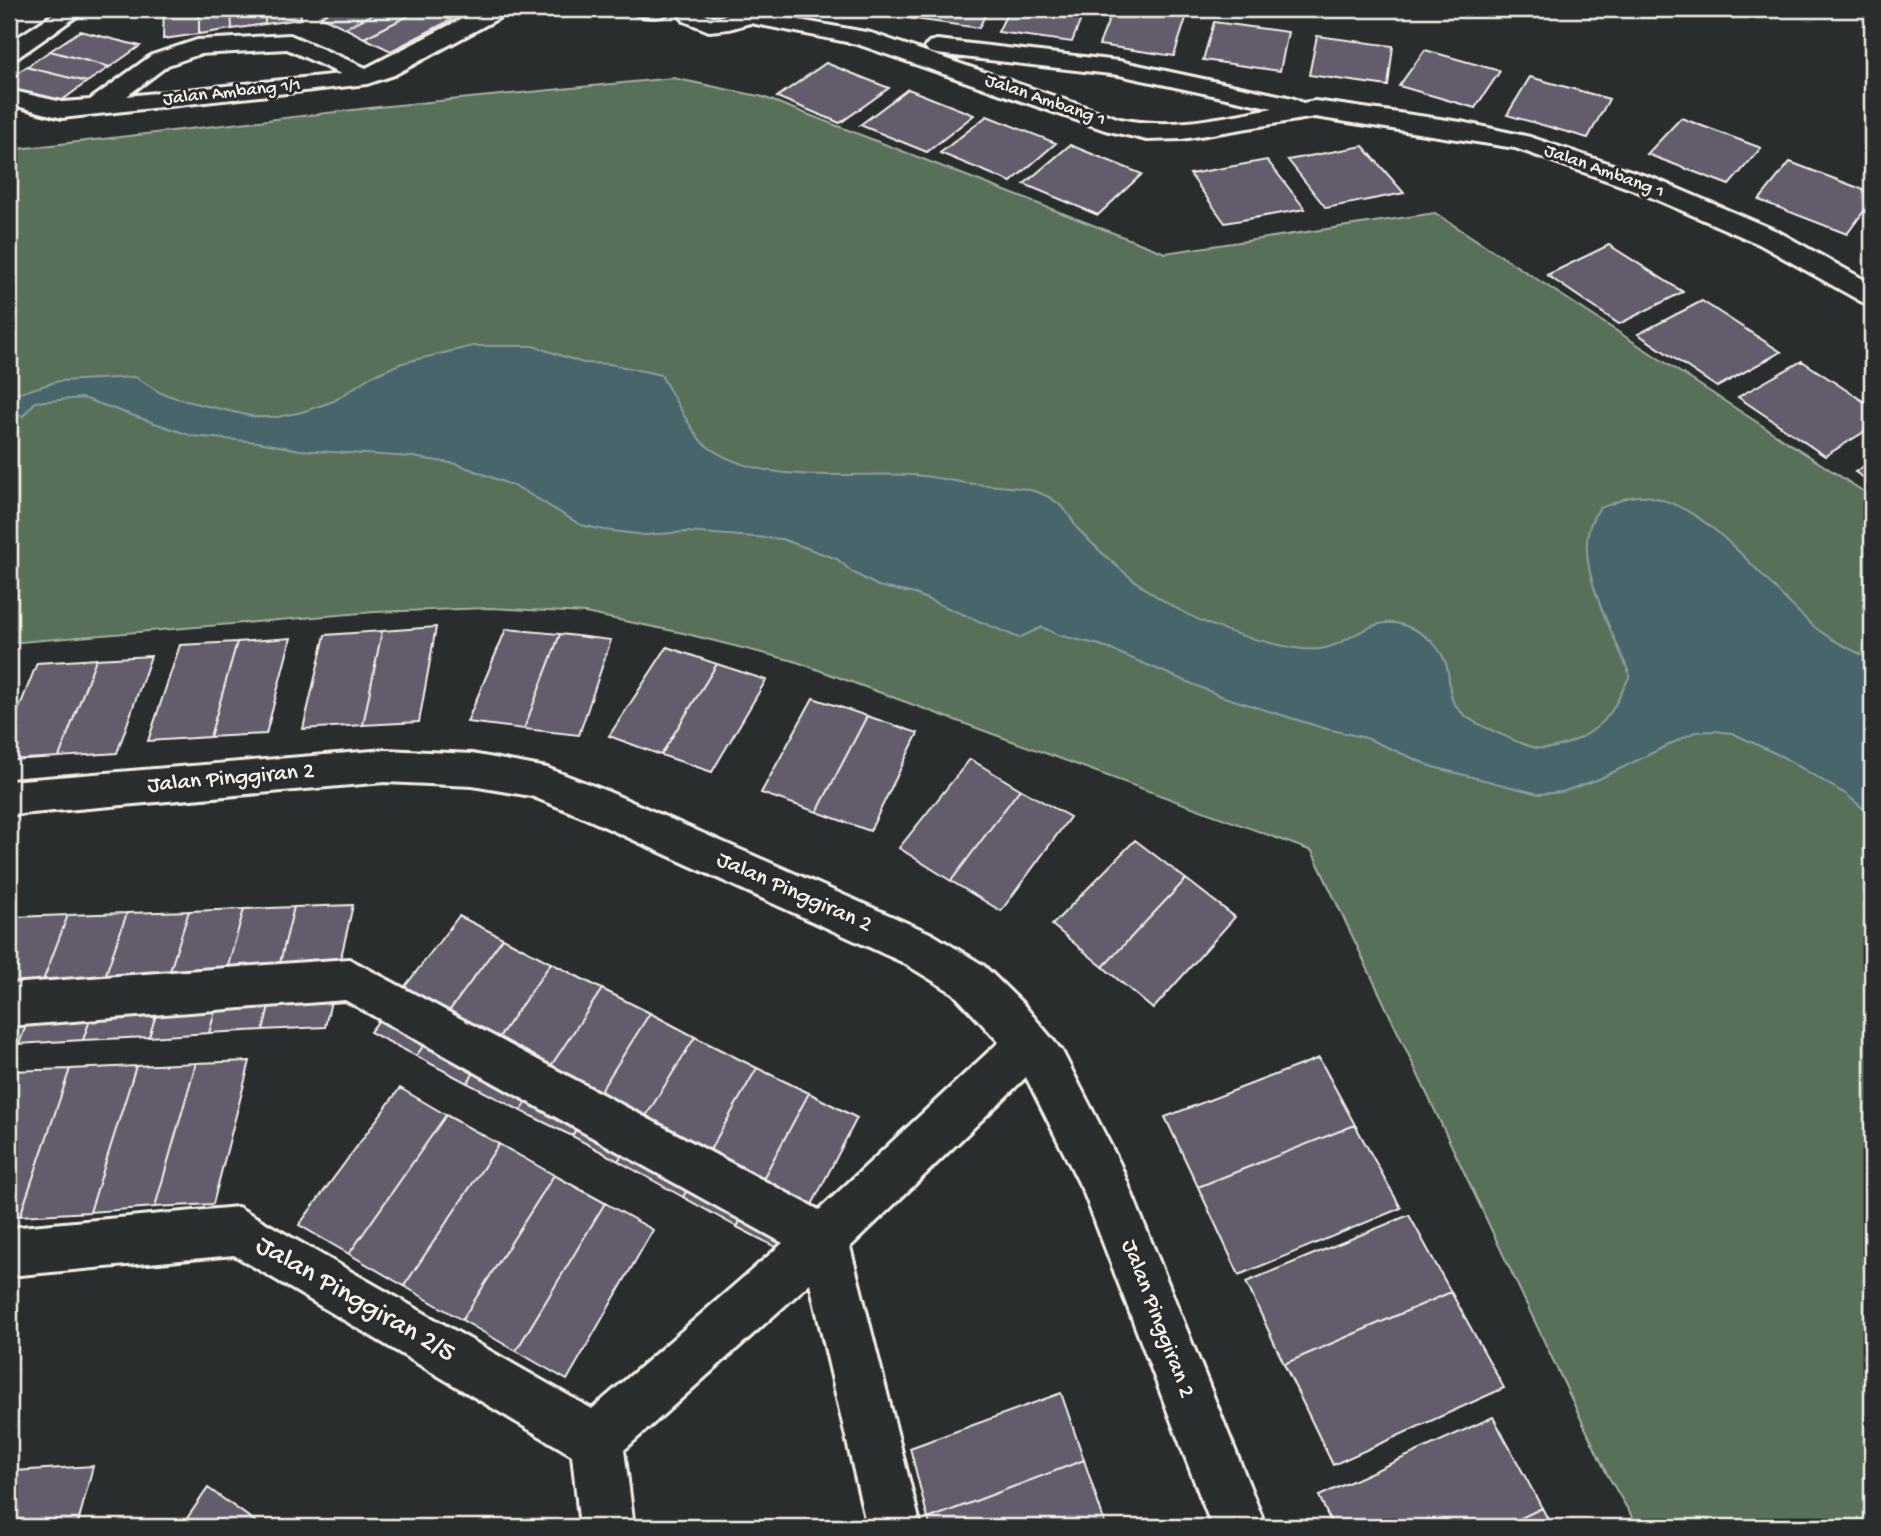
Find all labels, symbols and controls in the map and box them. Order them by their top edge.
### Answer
street label: Jalan Ambang 1 [982,70,1108,132]
street label: Jalan Ambang 1/1 [162,74,302,112]
street label: Jalan Ambang 1 [1541,140,1667,204]
street label: Jalan Pinggiran 2 [146,758,316,800]
street label: Jalan Pinggiran 2 [712,847,876,939]
street label: Jalan Pinggiran 2/5 [249,1229,461,1371]
street label: Jalan Pinggiran 2 [1114,1236,1200,1402]

